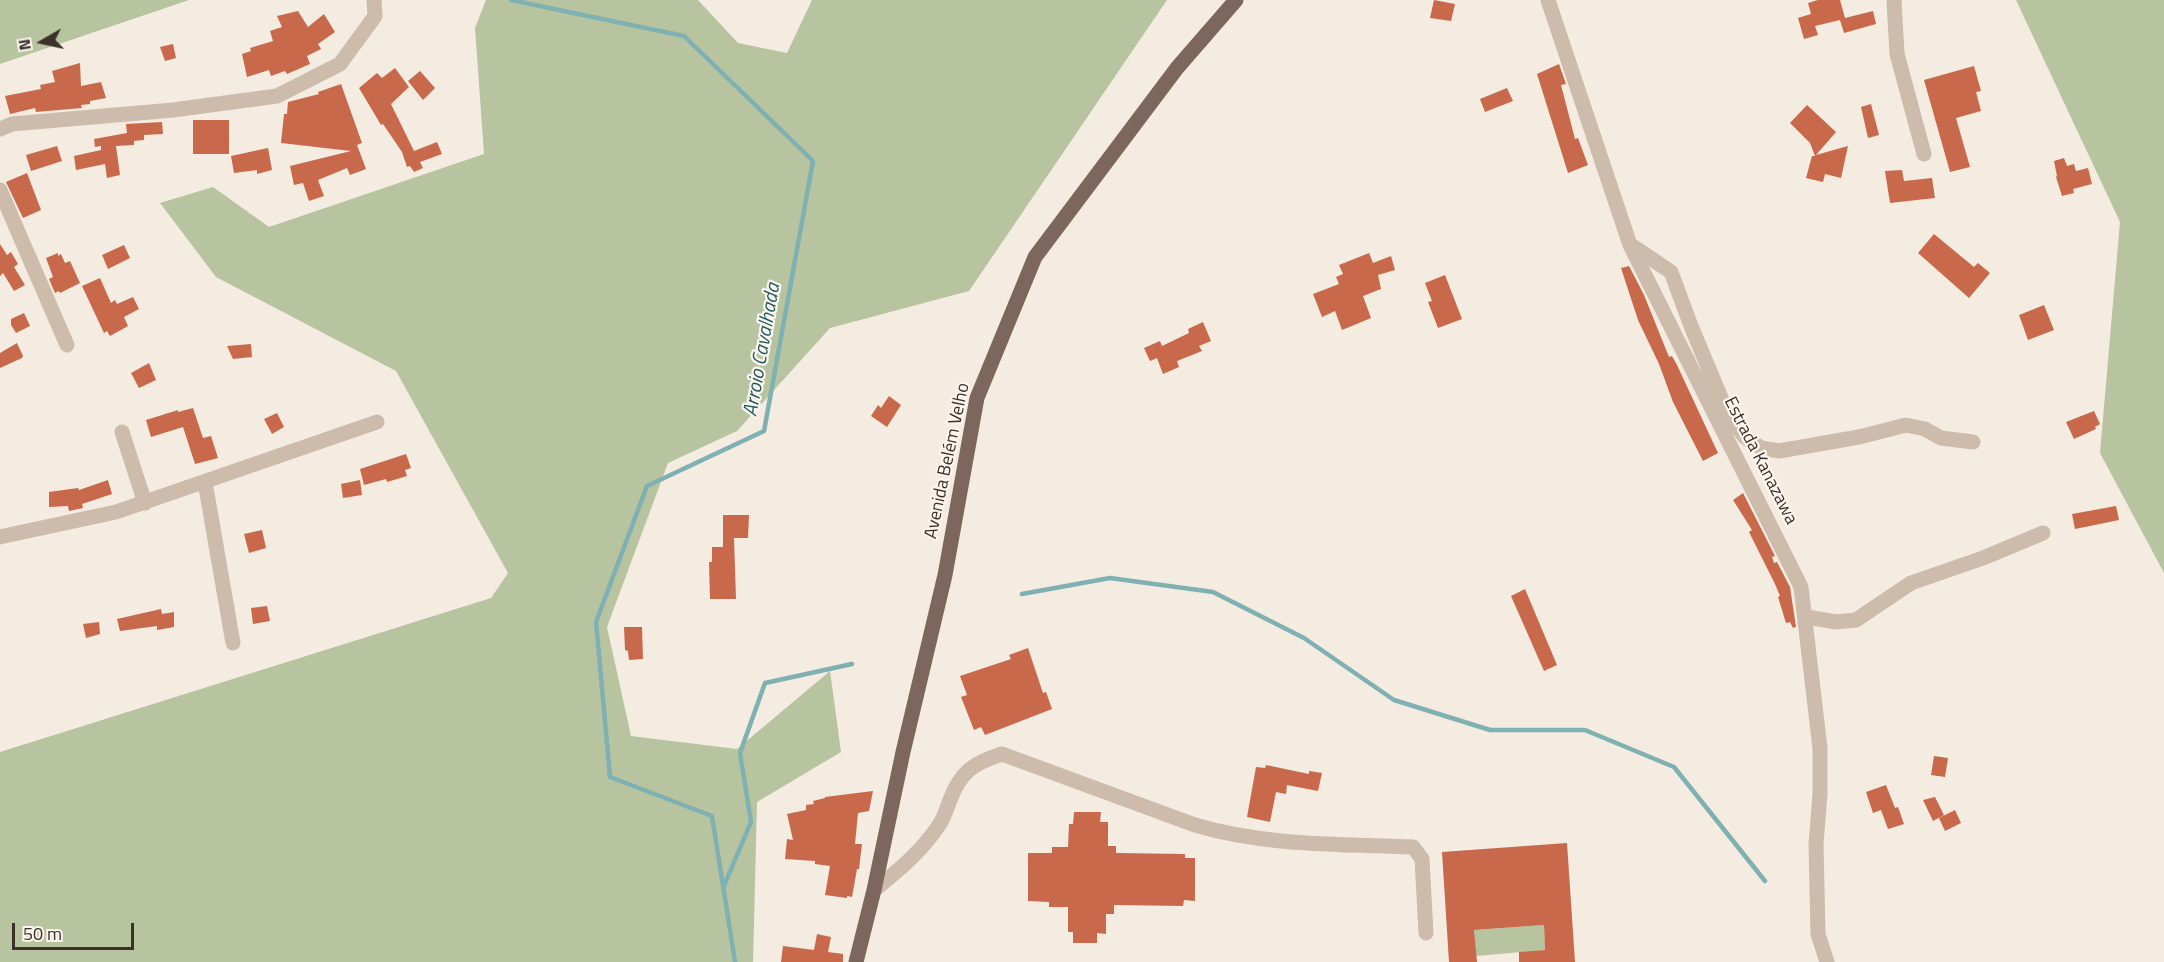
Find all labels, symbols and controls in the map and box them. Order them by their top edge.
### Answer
north arrow [12,12,72,72]
text: N [12,37,37,52]
water label: Arroio Cavalhada [739,282,787,418]
street label: Avenida Belém Velho [921,381,975,541]
street label: Estrada Kanazawa [1719,394,1801,528]
scale bar [15,911,136,949]
text: 50 m [23,920,62,947]

